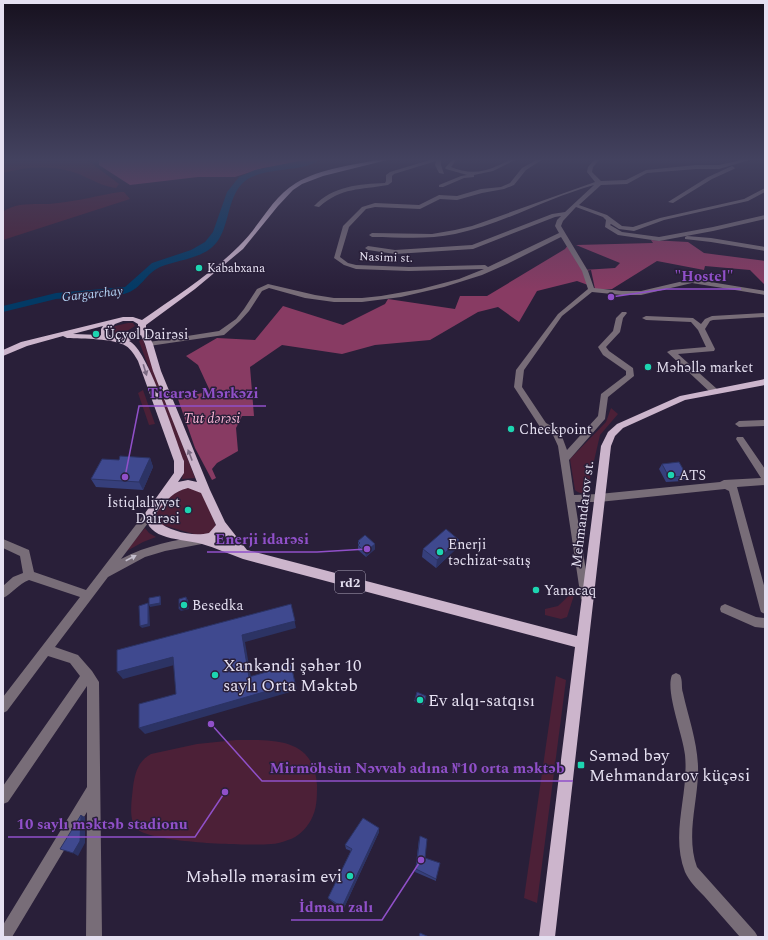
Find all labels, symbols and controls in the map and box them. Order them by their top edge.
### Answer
street label: Nasimi st. [359,247,413,268]
place label: Kababxana [207,259,265,278]
callout: "Hostel" [666,262,741,289]
marker: Kababxana [194,263,204,273]
text: "Hostel" [675,265,733,288]
water label: Gargarchay [61,281,124,307]
place label: Üçyol Dairəsi [104,324,189,345]
marker: Üçyol Dairəsi [91,329,101,339]
place label: Məhəllə market [656,357,753,378]
marker: Məhəllə market [643,362,653,372]
one-way arrow [142,365,148,377]
callout: Ticarət Mərkəzi [139,379,266,406]
text: Ticarət Mərkəzi [147,382,259,405]
park label: Tut dərəsi [184,408,240,429]
place label: Checkpoint [519,419,592,440]
marker: Checkpoint [506,424,516,434]
one-way arrow [186,448,192,460]
street label: Mehmandarov st. [566,459,599,569]
place label: ATS [679,465,706,486]
marker: ATS [666,470,676,480]
place label: İstiqlaliyyət Dairəsi [107,492,180,529]
marker: İstiqlaliyyət Dairəsi [183,505,193,515]
callout: Enerji idarəsi [207,525,317,552]
text: Enerji idarəsi [215,528,309,551]
place label: Enerji təchizat-satış [448,534,531,571]
marker: Enerji təchizat-satış [435,547,445,557]
one-way arrow [125,555,136,561]
road number: rd2 [335,571,365,593]
place label: Yanacaq [544,580,596,601]
marker: Yanacaq [531,585,541,595]
place label: Besedka [192,595,243,616]
marker: Besedka [179,600,189,610]
place label: Xankəndi şəhər 10 saylı Orta Məktəb [223,653,361,699]
marker: Xankəndi şəhər 10 saylı Orta Məktəb [210,670,220,680]
place label: Ev alqı-satqısı [428,688,535,714]
marker: Ev alqı-satqısı [415,695,425,705]
place label: Səməd bəy Mehmandarov küçəsi [589,743,750,789]
callout: Mirmöhsün Nəvvab adına №10 orta məktəb [262,754,573,781]
text: Mirmöhsün Nəvvab adına №10 orta məktəb [270,757,565,780]
marker: Səməd bəy Mehmandarov küçəsi [576,760,586,770]
callout: 10 saylı məktəb stadionu [8,810,195,837]
text: 10 saylı məktəb stadionu [16,813,188,836]
place label: Məhəllə mərasim evi [186,864,342,890]
marker: Məhəllə mərasim evi [345,871,355,881]
callout: İdman zalı [291,893,382,920]
text: İdman zalı [299,896,373,919]

